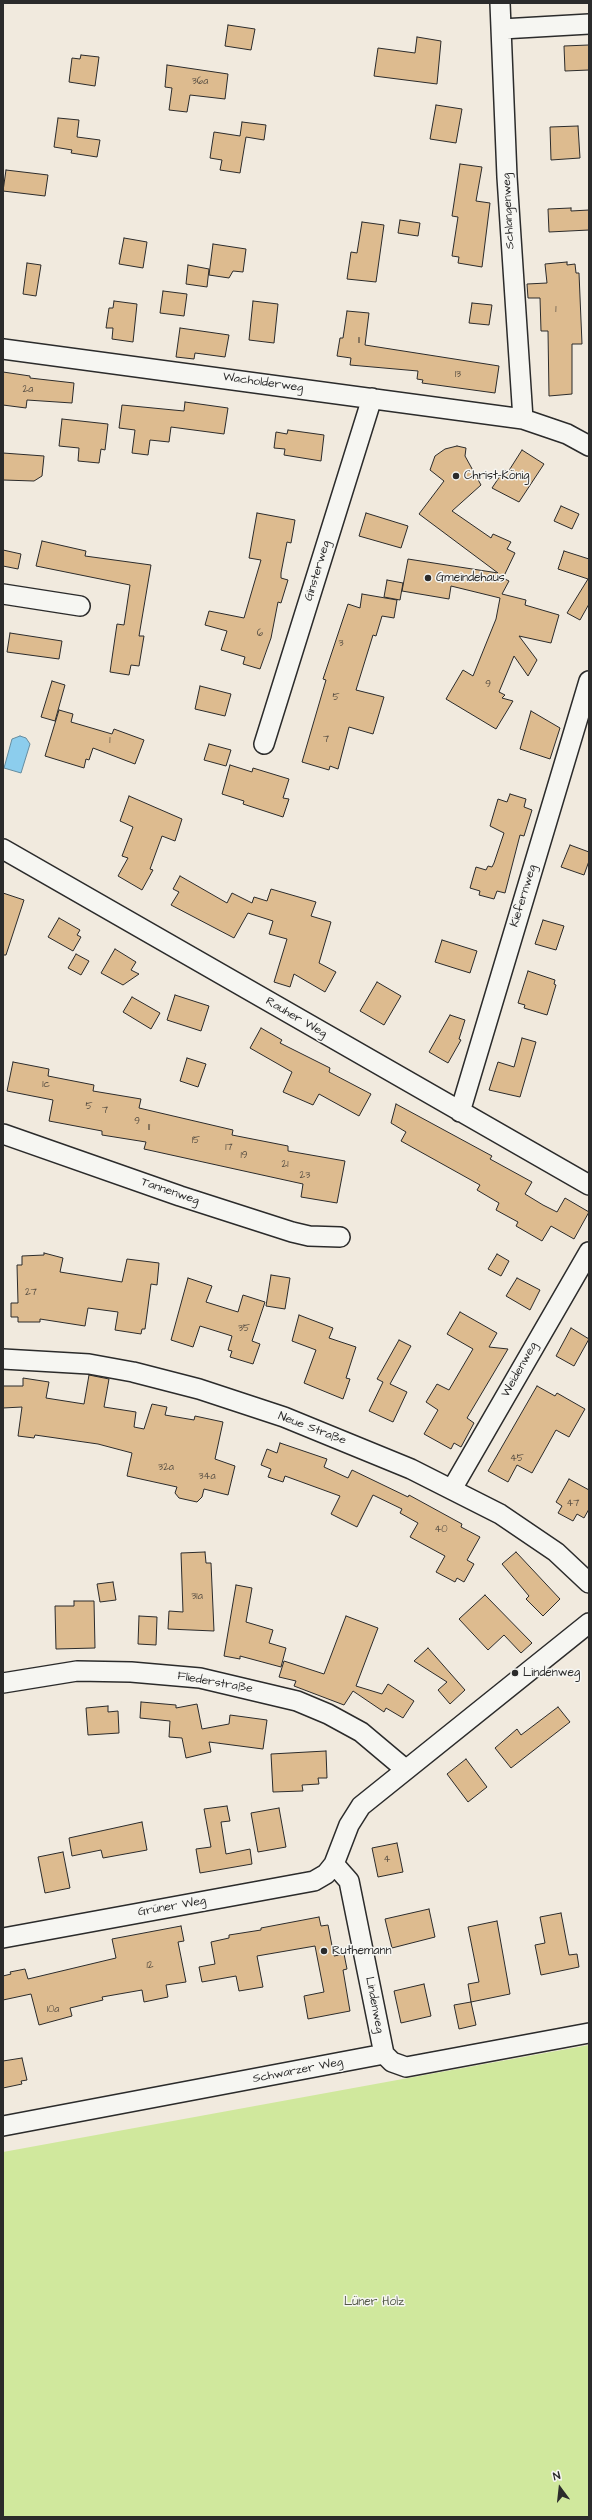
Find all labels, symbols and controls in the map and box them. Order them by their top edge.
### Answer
house number: 36a [192,76,208,88]
street label: Schlangenweg [500,173,518,249]
house number: 1 [555,304,557,316]
house number: 11 [358,335,360,347]
house number: 13 [455,369,461,381]
street label: Wacholderweg [222,370,304,396]
house number: 2a [23,384,33,396]
place label: Christ-König [464,469,529,483]
marker: Christ-König [451,471,461,481]
street label: Ginsterweg [302,539,334,603]
place label: Gmeindehaus [436,571,505,585]
marker: Gmeindehaus [423,573,433,583]
house number: 6 [257,628,263,640]
house number: 3 [338,638,344,650]
house number: 9 [485,679,491,691]
house number: 5 [332,692,340,704]
house number: 7 [323,734,329,746]
house number: 1 [109,735,111,747]
street label: Kiefernweg [508,863,540,929]
street label: Rauher Weg [263,995,329,1041]
house number: 1c [42,1079,50,1091]
house number: 5 [85,1101,93,1113]
house number: 7 [102,1105,108,1117]
house number: 9 [134,1116,140,1128]
house number: 11 [148,1122,150,1134]
house number: 15 [192,1135,200,1147]
house number: 17 [225,1142,233,1154]
house number: 19 [241,1150,247,1162]
house number: 21 [281,1159,289,1171]
house number: 23 [300,1170,310,1182]
street label: Tannenweg [139,1175,201,1209]
house number: 27 [25,1287,37,1299]
house number: 35 [238,1323,250,1335]
street label: Weidenweg [499,1340,541,1400]
street label: Neue Straße [276,1409,348,1449]
house number: 45 [510,1453,524,1465]
house number: 32a [158,1462,174,1474]
house number: 34a [199,1471,215,1483]
house number: 47 [567,1498,579,1510]
house number: 40 [434,1524,448,1536]
house number: 31a [191,1591,203,1603]
place label: Lindenweg [523,1666,580,1680]
marker: Lindenweg [510,1668,520,1678]
street label: Fliederstraße [176,1669,254,1697]
house number: 4 [384,1854,390,1866]
street label: Grüner Weg [137,1894,207,1920]
place label: Ruthemann [332,1944,391,1958]
marker: Ruthemann [319,1946,329,1956]
house number: 12 [146,1960,154,1972]
street label: Lindenweg [361,1976,387,2034]
house number: 10a [47,2004,59,2016]
street label: Schwarzer Weg [252,2055,344,2087]
park label: Lüner Holz [344,2295,404,2309]
north arrow [540,2468,580,2508]
text: N [551,2468,562,2484]

